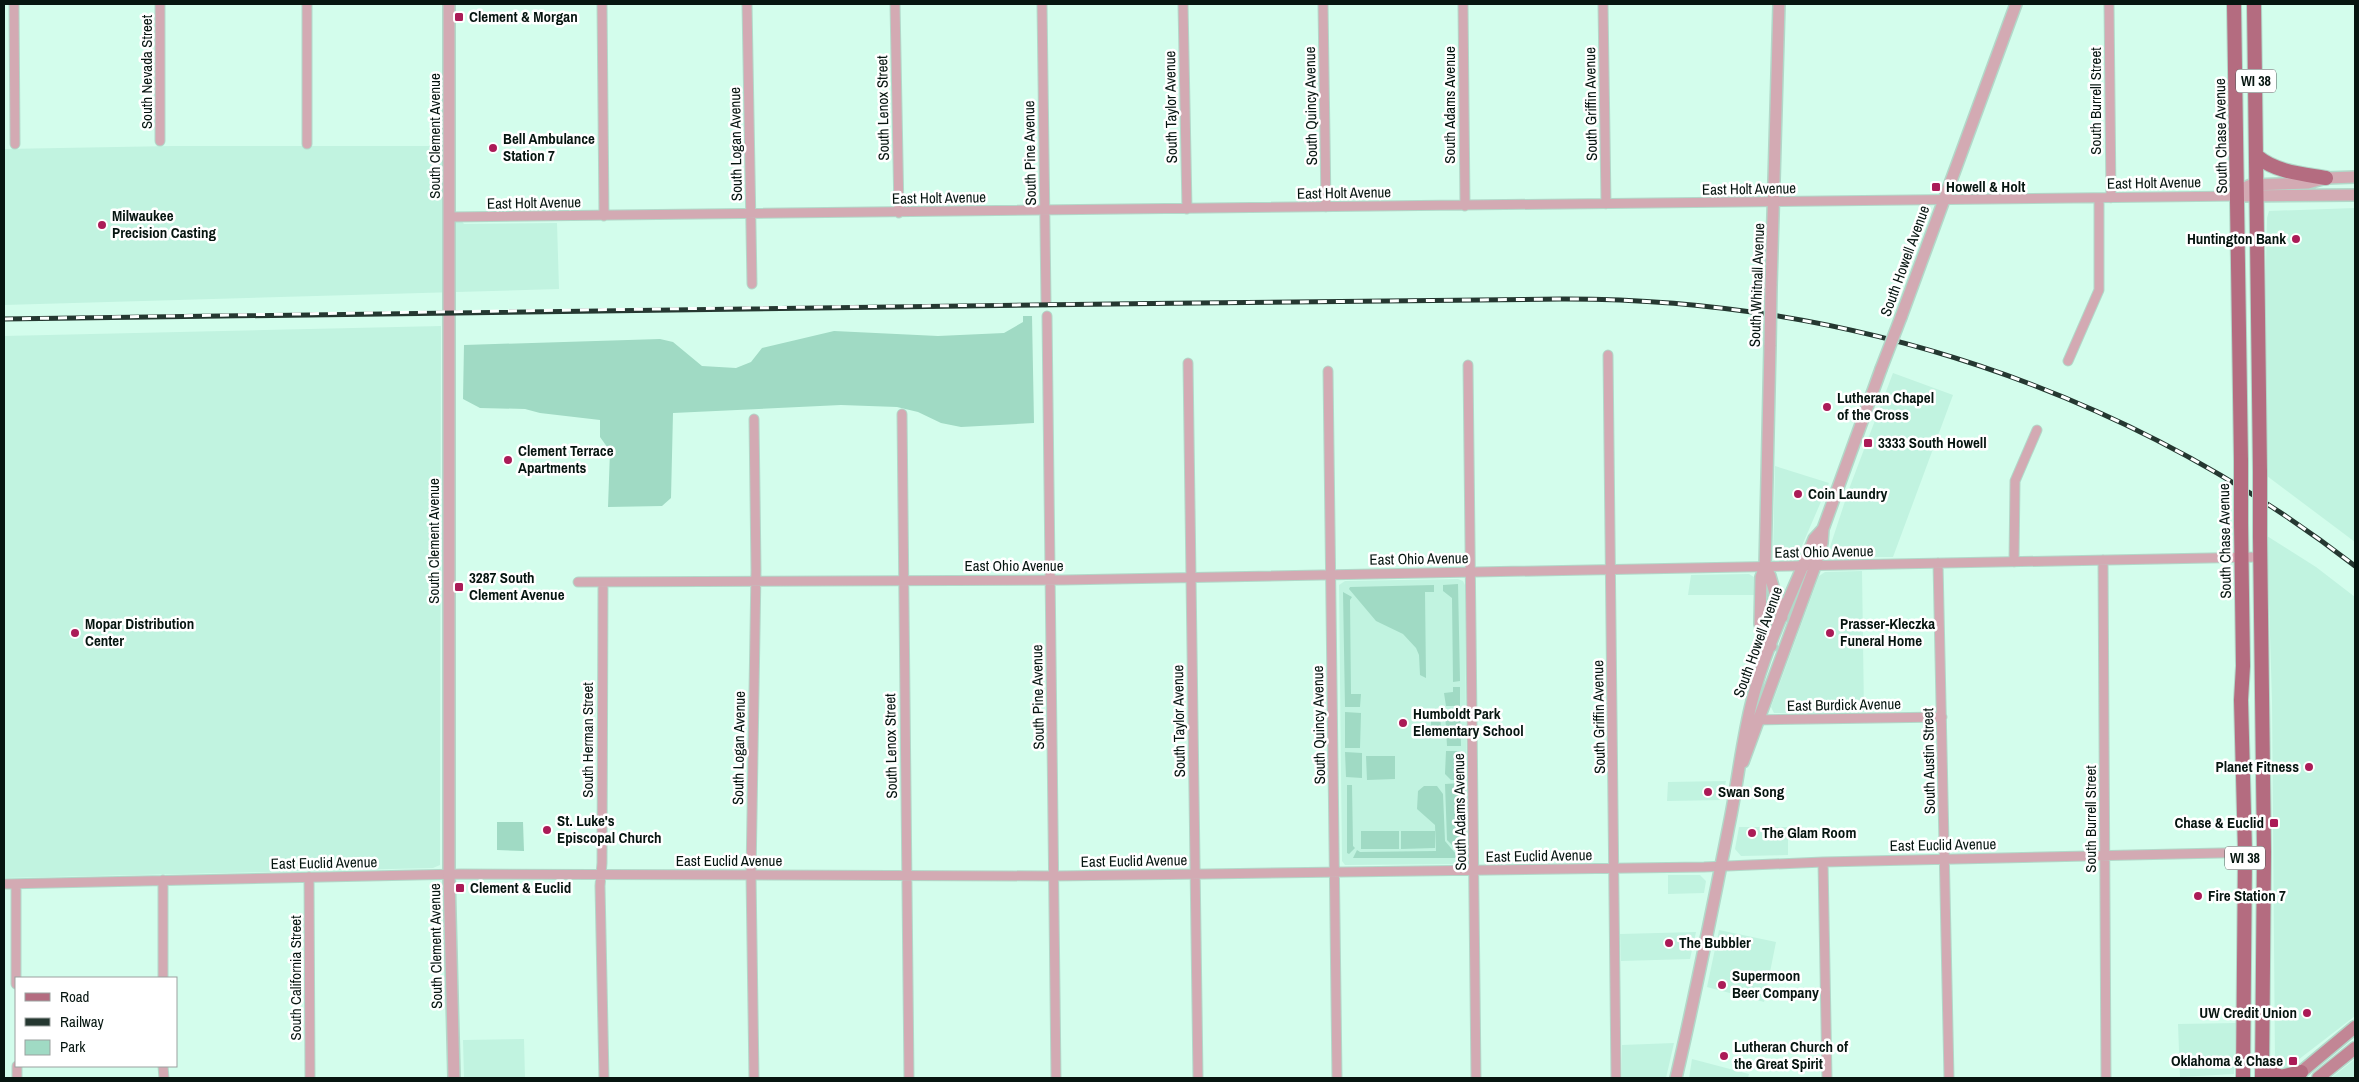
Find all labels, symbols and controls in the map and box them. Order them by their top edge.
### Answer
place label: Clement & Morgan [469,6,578,27]
marker: Clement & Morgan [453,11,465,23]
street label: South Nevada Street [136,14,157,129]
street label: South Quincy Avenue [1299,46,1322,166]
street label: South Adams Avenue [1439,46,1460,164]
street label: South Griffin Avenue [1579,47,1602,161]
street label: South Burrell Street [2085,47,2106,155]
street label: South Taylor Avenue [1159,50,1182,164]
street label: South Lenox Street [871,55,894,161]
road number: WI 38 [2236,70,2276,92]
street label: South Clement Avenue [424,73,445,199]
street label: South Chase Avenue [2209,78,2232,194]
street label: South Logan Avenue [724,87,747,201]
street label: South Pine Avenue [1018,100,1041,206]
place label: Bell Ambulance Station 7 [503,128,595,166]
marker: Bell Ambulance Station 7 [487,142,499,154]
street label: East Holt Avenue [2107,171,2201,194]
place label: Howell & Holt [1946,176,2025,197]
street label: East Holt Avenue [1702,177,1796,200]
street label: East Holt Avenue [1297,181,1391,204]
marker: Howell & Holt [1930,181,1942,193]
street label: East Holt Avenue [892,186,986,209]
street label: East Holt Avenue [487,191,581,214]
street label: South Howell Avenue [1875,202,1934,319]
place label: Milwaukee Precision Casting [112,205,216,243]
marker: Milwaukee Precision Casting [96,219,108,231]
street label: South Whitnall Avenue [1744,222,1769,347]
place label: Huntington Bank [2187,228,2286,249]
marker: Huntington Bank [2290,233,2302,245]
place label: Lutheran Chapel of the Cross [1837,387,1934,425]
marker: Lutheran Chapel of the Cross [1821,401,1833,413]
place label: 3333 South Howell [1878,432,1987,453]
marker: 3333 South Howell [1862,437,1874,449]
place label: Clement Terrace Apartments [518,440,614,478]
marker: Clement Terrace Apartments [502,454,514,466]
street label: South Clement Avenue [423,478,444,604]
place label: Coin Laundry [1808,483,1887,504]
street label: South Chase Avenue [2213,483,2236,599]
marker: Coin Laundry [1792,488,1804,500]
street label: East Ohio Avenue [1774,540,1874,563]
street label: East Ohio Avenue [1369,547,1469,570]
street label: East Ohio Avenue [965,555,1064,576]
place label: 3287 South Clement Avenue [469,567,565,605]
marker: 3287 South Clement Avenue [453,581,465,593]
street label: South Howell Avenue [1728,583,1787,700]
place label: Mopar Distribution Center [85,613,194,651]
place label: Prasser-Kleczka Funeral Home [1840,613,1935,651]
marker: Mopar Distribution Center [69,627,81,639]
marker: Prasser-Kleczka Funeral Home [1824,627,1836,639]
street label: South Pine Avenue [1026,644,1049,750]
street label: South Griffin Avenue [1587,660,1610,774]
street label: South Taylor Avenue [1167,664,1190,778]
street label: South Quincy Avenue [1307,665,1330,785]
street label: South Herman Street [577,682,598,798]
street label: South Logan Avenue [727,691,750,805]
street label: South Lenox Street [879,693,902,799]
street label: East Burdick Avenue [1787,693,1901,716]
place label: Humboldt Park Elementary School [1413,703,1524,741]
street label: South Austin Street [1917,707,1940,814]
marker: Humboldt Park Elementary School [1397,717,1409,729]
street label: South Adams Avenue [1448,753,1471,871]
place label: Planet Fitness [2216,756,2299,777]
marker: Planet Fitness [2303,761,2315,773]
street label: South Burrell Street [2080,765,2101,873]
place label: Swan Song [1718,781,1785,802]
marker: Swan Song [1702,786,1714,798]
place label: St. Luke's Episcopal Church [557,810,662,848]
place label: Chase & Euclid [2174,812,2264,833]
marker: Chase & Euclid [2268,817,2280,829]
place label: The Glam Room [1762,822,1856,843]
marker: St. Luke's Episcopal Church [541,824,553,836]
marker: The Glam Room [1746,827,1758,839]
street label: East Euclid Avenue [1890,833,1997,856]
street label: East Euclid Avenue [1486,844,1593,867]
road number: WI 38 [2225,846,2265,870]
street label: East Euclid Avenue [1081,849,1188,872]
street label: East Euclid Avenue [676,850,782,871]
street label: East Euclid Avenue [271,851,378,874]
place label: Clement & Euclid [470,877,571,898]
marker: Clement & Euclid [454,882,466,894]
street label: South Clement Avenue [424,883,447,1009]
place label: Fire Station 7 [2208,885,2286,906]
marker: Fire Station 7 [2192,890,2204,902]
street label: South California Street [285,915,306,1041]
place label: The Bubbler [1679,932,1751,953]
marker: The Bubbler [1663,937,1675,949]
place label: Supermoon Beer Company [1732,965,1819,1003]
legend [15,977,178,1067]
marker: Supermoon Beer Company [1716,979,1728,991]
text: Road [60,986,89,1007]
place label: UW Credit Union [2199,1002,2297,1023]
marker: UW Credit Union [2301,1007,2313,1019]
text: Railway [60,1011,105,1032]
text: Park [60,1036,86,1057]
place label: Lutheran Church of the Great Spirit [1734,1036,1849,1074]
marker: Lutheran Church of the Great Spirit [1718,1050,1730,1062]
place label: Oklahoma & Chase [2171,1050,2283,1071]
marker: Oklahoma & Chase [2287,1055,2299,1067]

